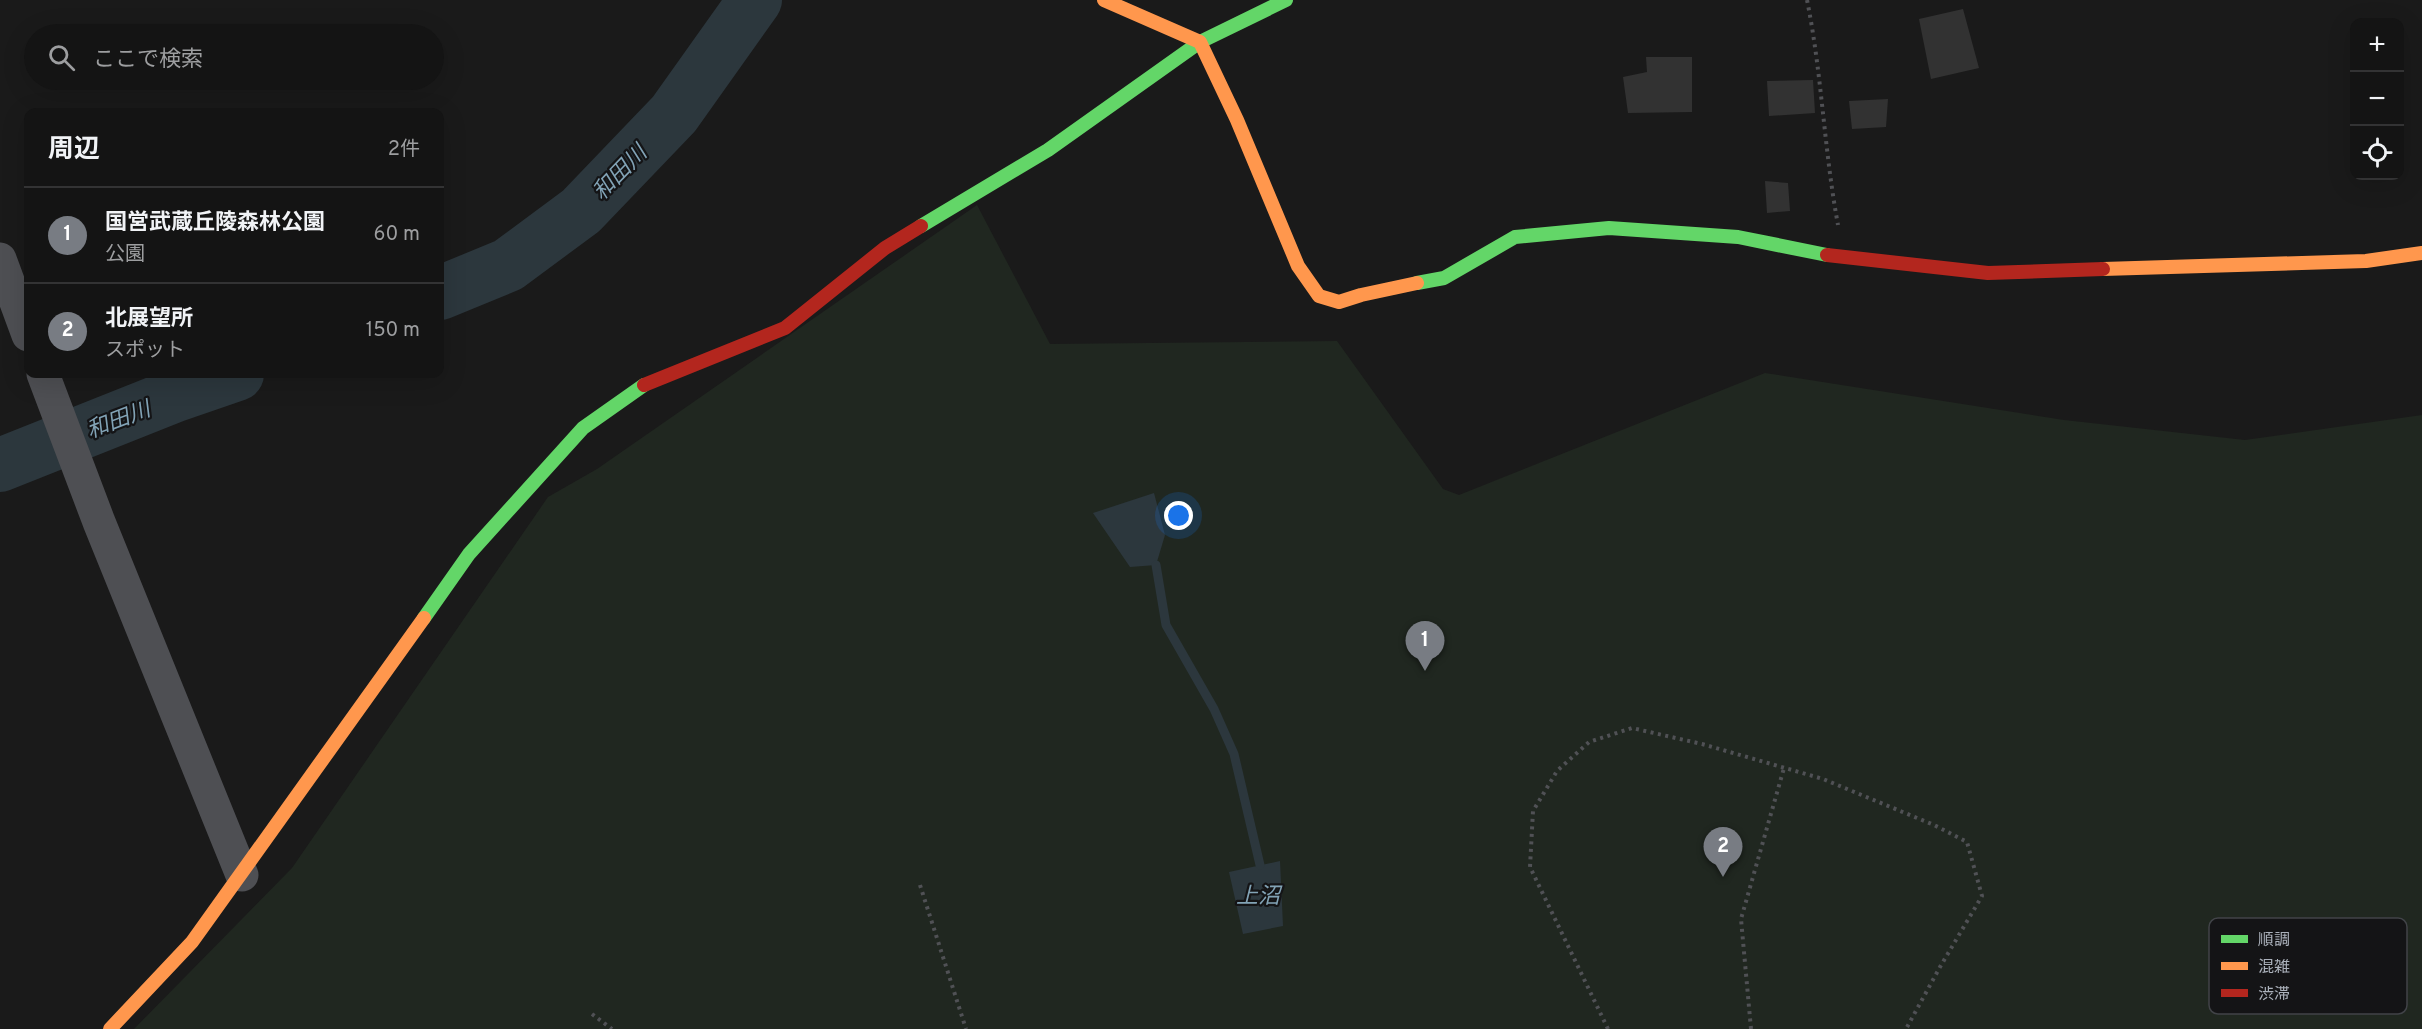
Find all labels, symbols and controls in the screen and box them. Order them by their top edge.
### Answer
map controls [2350,18,2404,180]
button: + [2350,18,2404,72]
search box [24,24,444,90]
icon: search [45,41,78,74]
text: ここで検索 [93,47,203,74]
button: − [2350,72,2404,126]
button: locate [2350,126,2404,180]
text: 周辺 [48,134,100,167]
text: 2件 [388,137,420,163]
water label: 和田川 [588,139,655,207]
text: 国営武蔵丘陵森林公園 [105,210,325,237]
text: 1 [64,222,72,248]
text: 60 m [374,222,420,248]
text: 公園 [105,242,145,268]
text: 北展望所 [105,306,193,333]
text: 2 [61,318,74,344]
text: 150 m [366,318,420,344]
text: スポット [105,338,185,364]
water label: 和田川 [83,396,156,446]
your location [1164,501,1193,530]
pin: 1 [1406,622,1444,671]
pin: 2 [1704,828,1742,877]
water label: 上沼 [1236,884,1283,911]
legend [2209,918,2407,1014]
text: 順調 [2258,931,2290,951]
text: 混雑 [2258,958,2290,978]
text: 渋滞 [2258,985,2290,1005]

